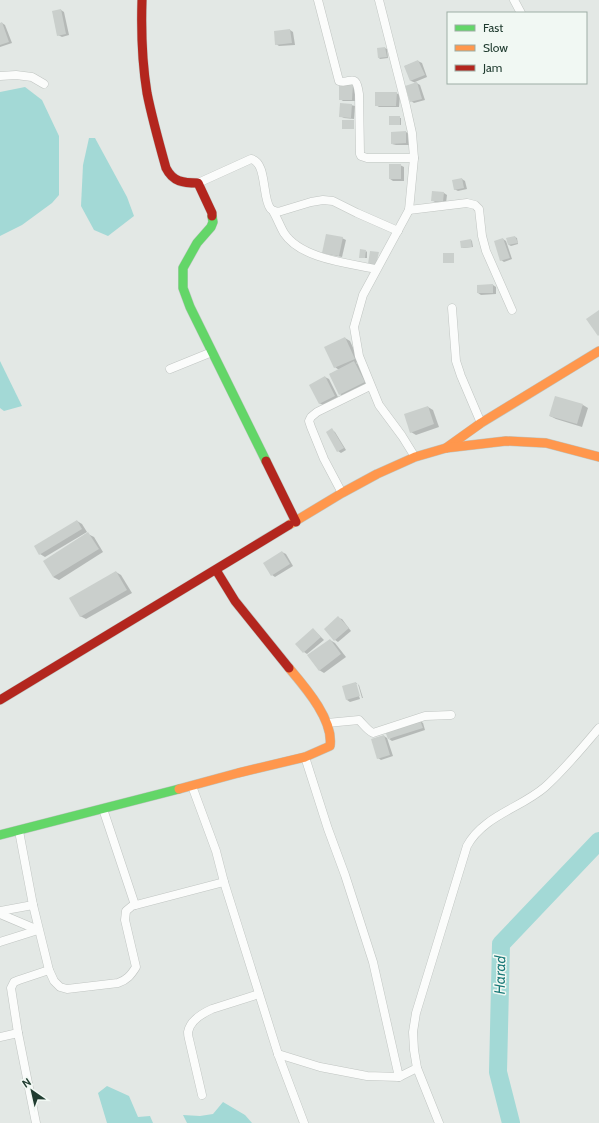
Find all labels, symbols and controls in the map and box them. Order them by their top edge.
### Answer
legend [447,12,587,84]
text: Fast [483,20,503,35]
text: Slow [483,40,508,55]
text: Jam [482,60,502,75]
water label: Harad [491,954,509,994]
north arrow [12,1071,52,1111]
text: N [19,1075,34,1091]

